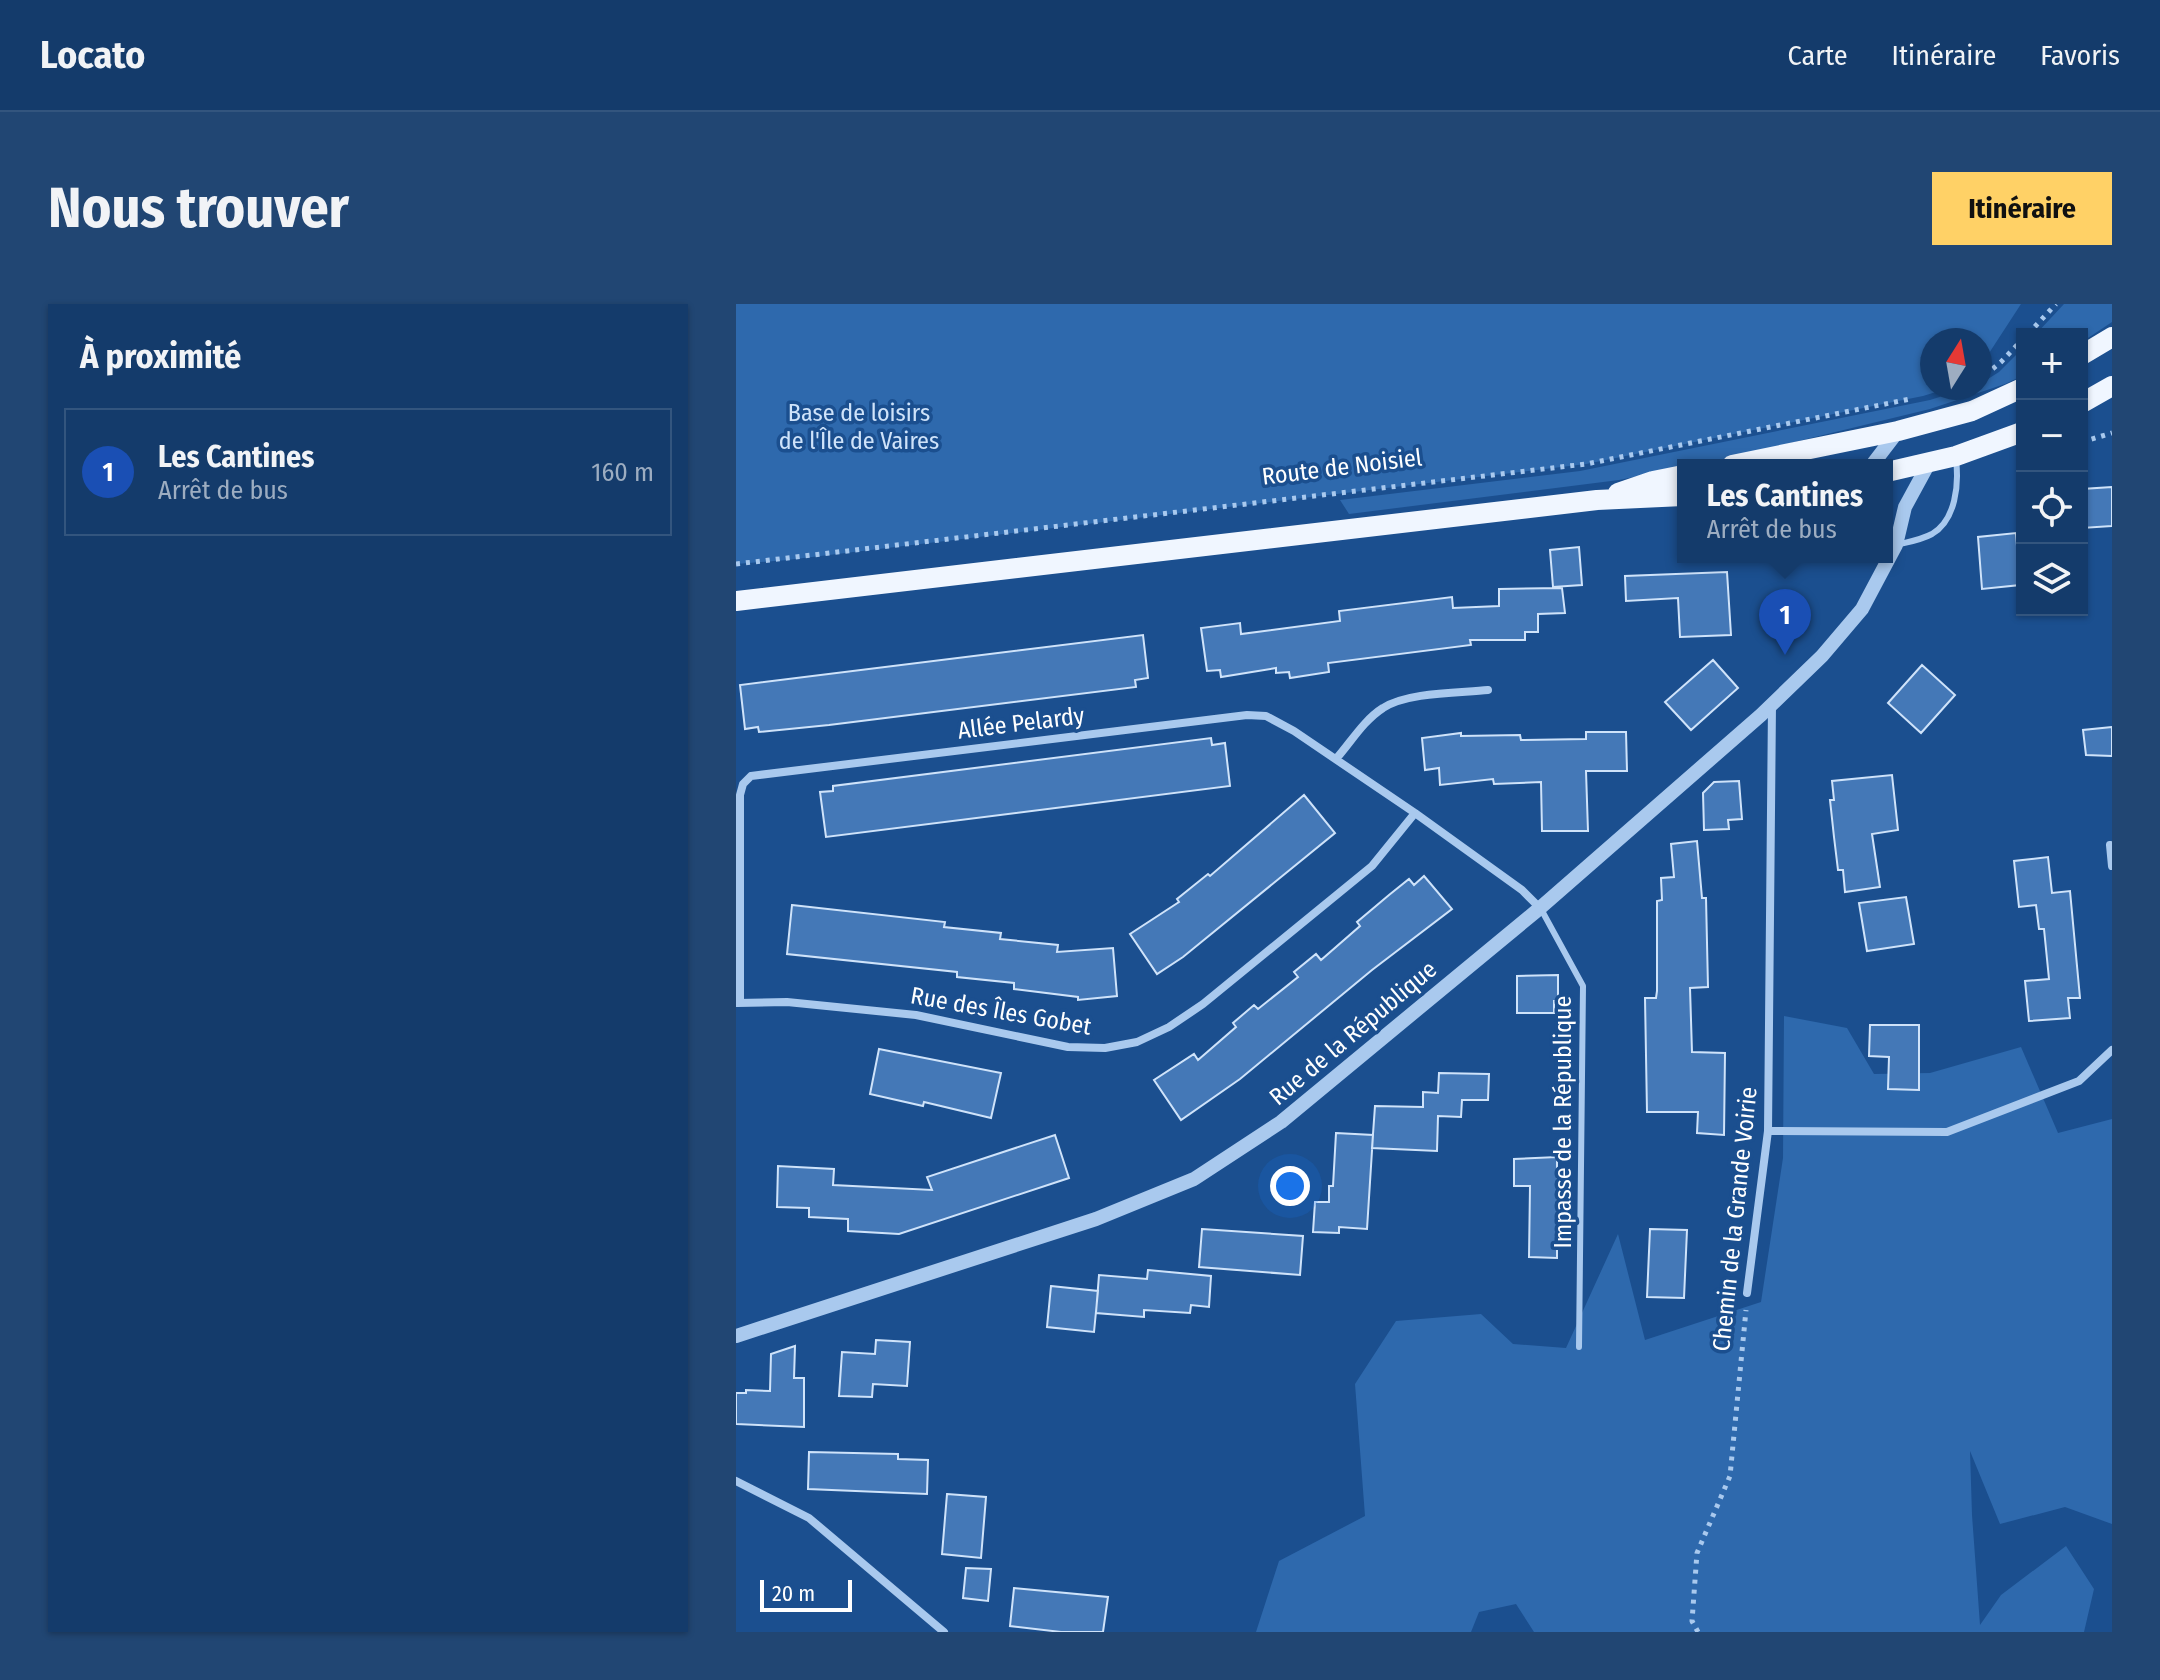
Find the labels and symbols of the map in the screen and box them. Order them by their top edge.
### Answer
north arrow [1920,328,1992,400]
park label: Base de loisirs de l'Île de Vaires [779,399,939,455]
street label: Route de Noisiel [1260,443,1424,491]
pin: 1 [1759,589,1811,655]
street label: Allée Pelardy [956,701,1086,745]
street label: Rue de la République [1264,955,1442,1111]
street label: Rue des Îles Gobet [909,981,1094,1041]
street label: Impasse de la République [1549,996,1577,1248]
street label: Chemin de la Grande Voirie [1707,1085,1763,1353]
your location [1270,1166,1310,1206]
scale bar [760,1576,852,1612]

